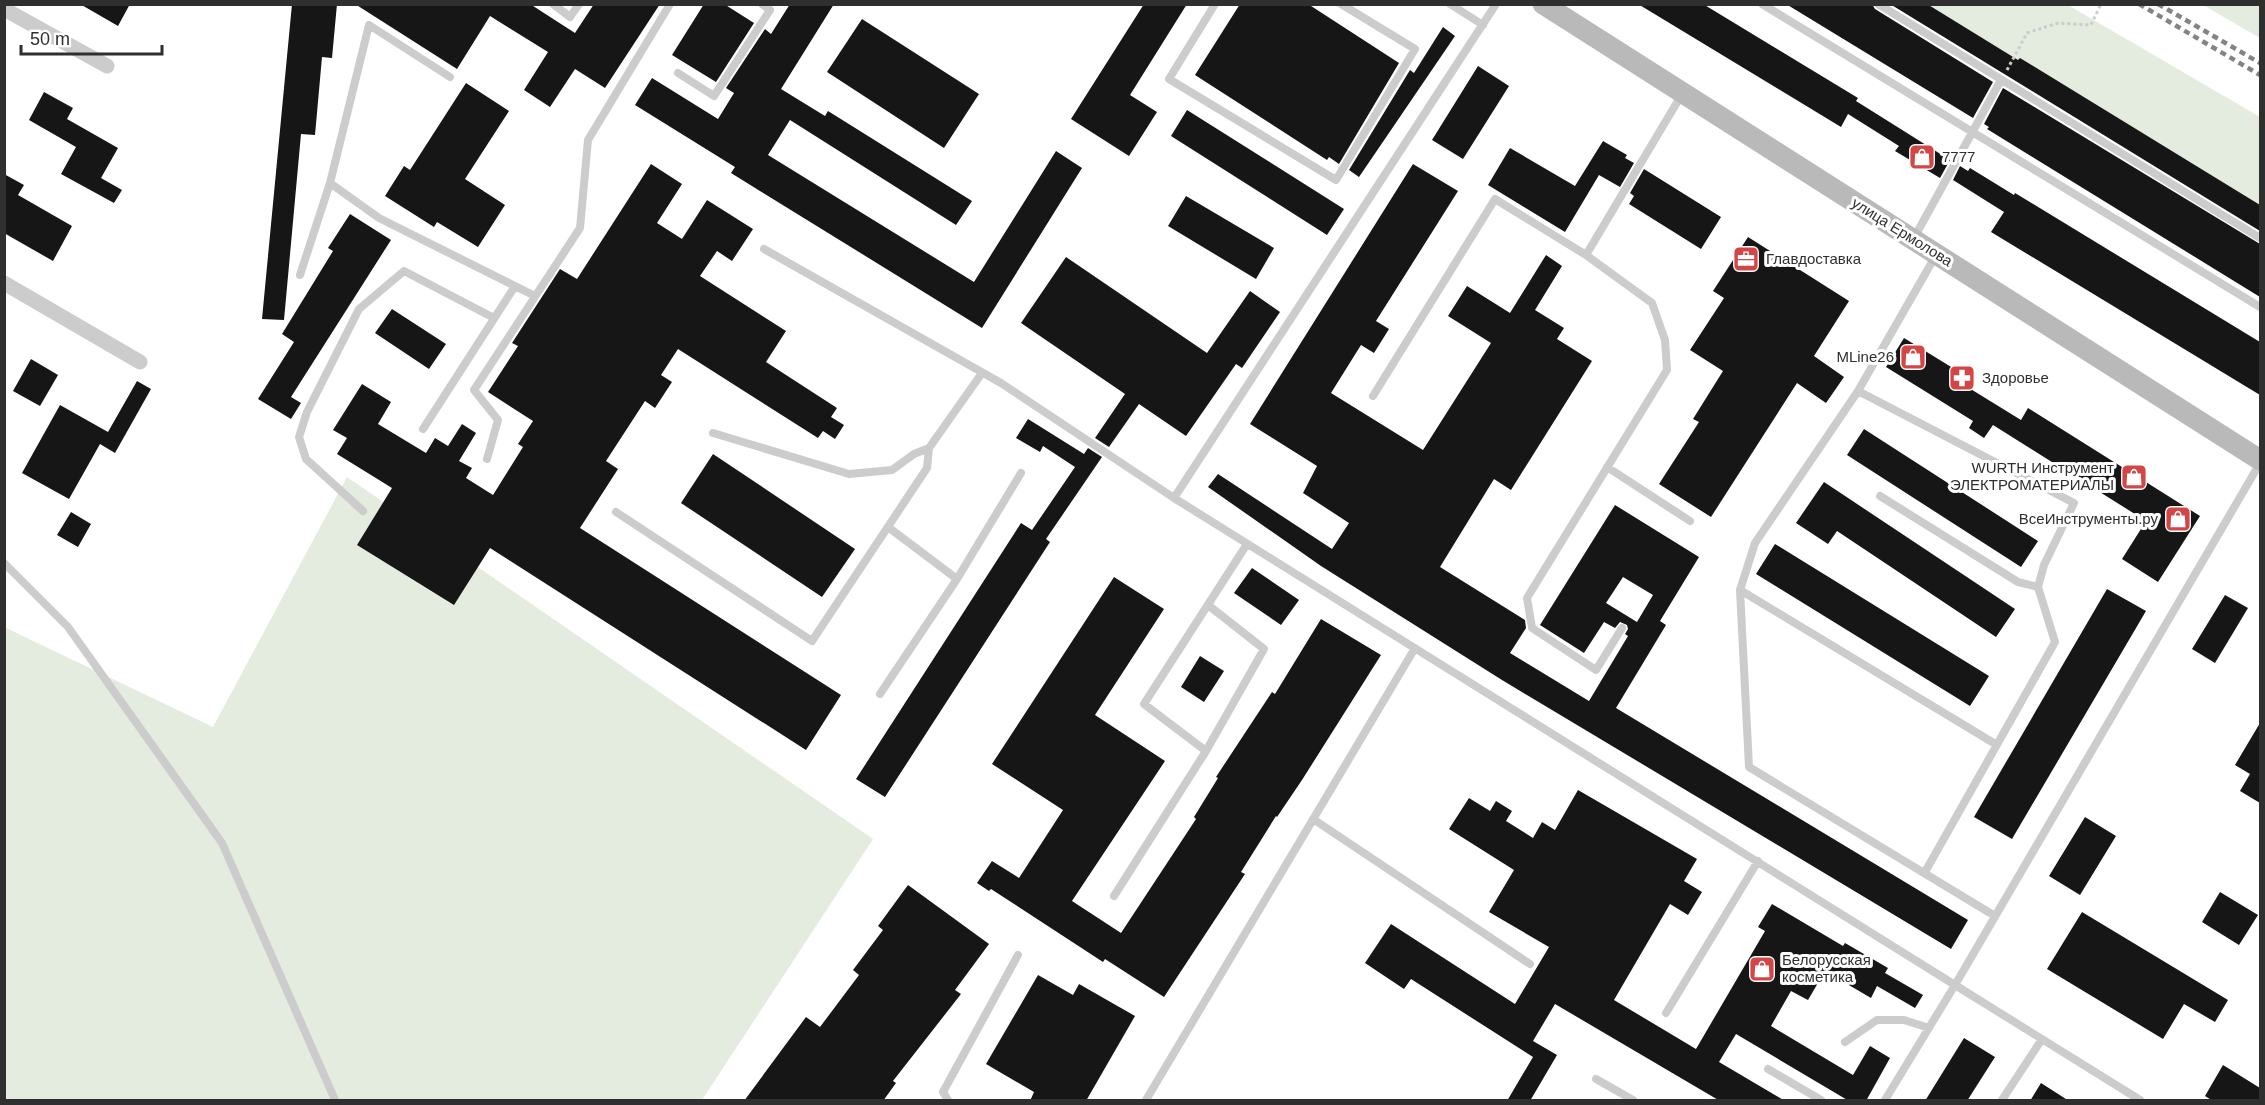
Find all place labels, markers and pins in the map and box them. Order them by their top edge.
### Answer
shop icon: 7777 [1907,142,1937,172]
place label: 7777 [1942,148,1975,165]
office icon: Главдоставка [1731,244,1761,274]
place label: Главдоставка [1766,250,1862,267]
shop icon: MLine26 [1898,342,1928,372]
place label: MLine26 [1836,348,1894,365]
pharmacy icon: Здоровье [1947,363,1977,393]
place label: Здоровье [1982,369,2049,386]
place label: WURTH Инструмент ЭЛЕКТРОМАТЕРИАЛЫ [1950,459,2114,493]
shop icon: WURTH Инструмент ЭЛЕКТРОМАТЕРИАЛЫ [2119,462,2149,492]
shop icon: ВсеИнструменты.ру [2163,504,2193,534]
place label: ВсеИнструменты.ру [2019,510,2159,527]
place label: Белорусская косметика [1782,951,1871,985]
shop icon: Белорусская косметика [1747,954,1777,984]

